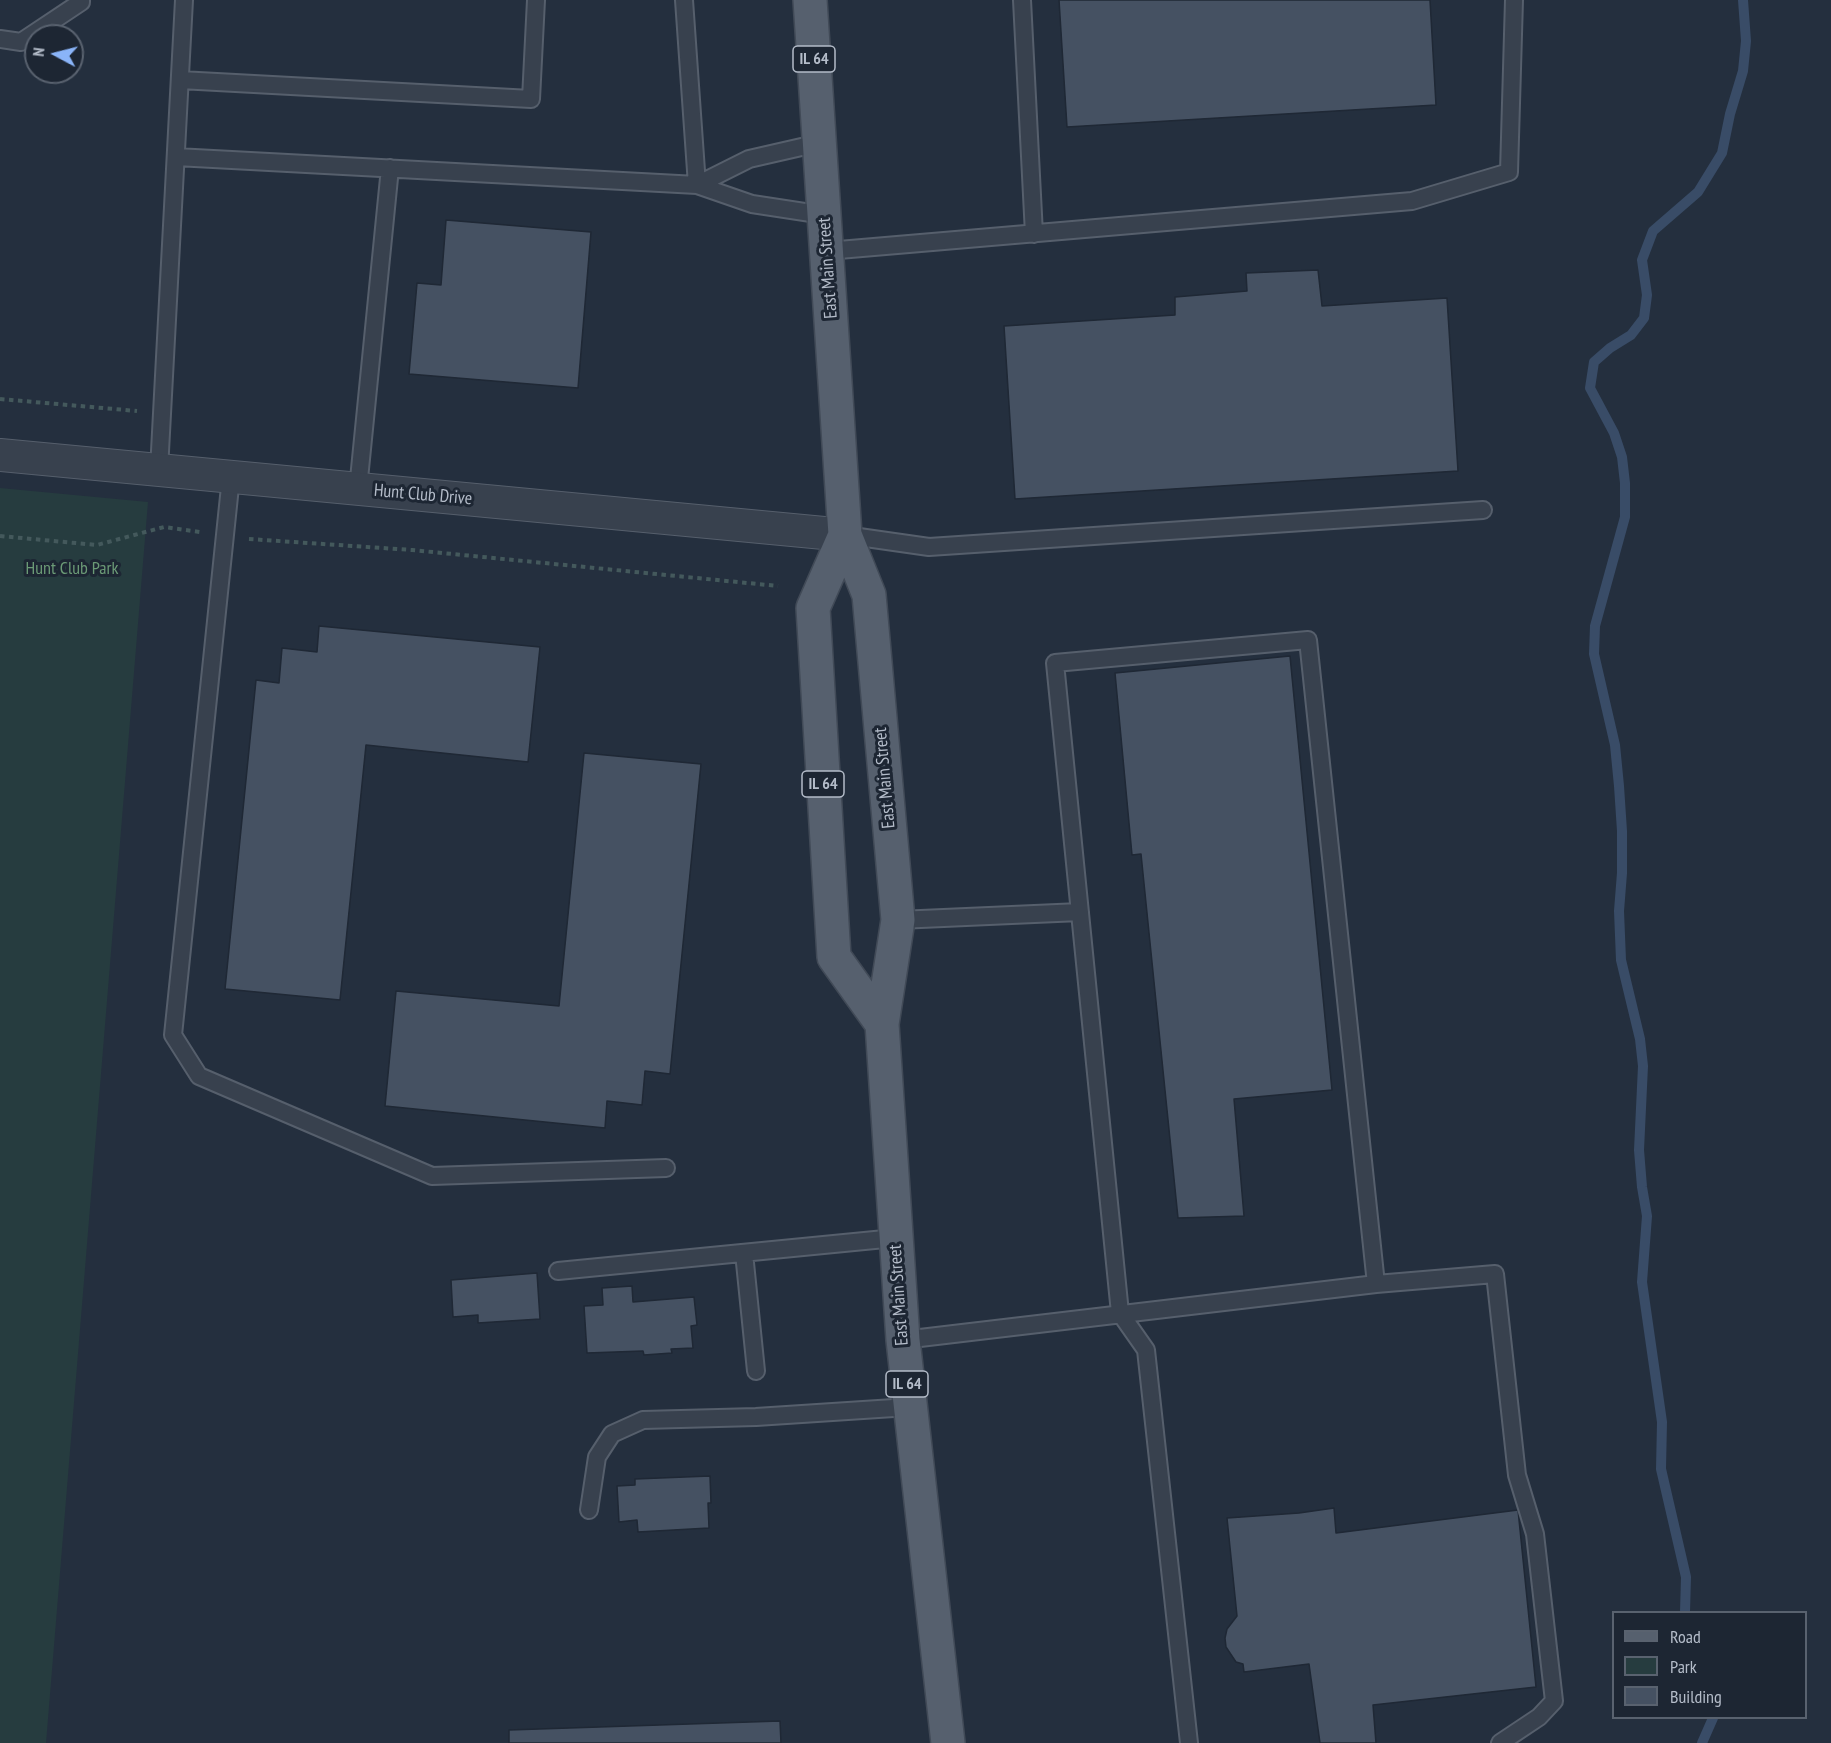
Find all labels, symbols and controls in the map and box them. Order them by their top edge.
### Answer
north arrow [24,24,84,84]
road number: IL 64 [793,46,835,72]
text: N [28,47,49,58]
street label: East Main Street [814,217,842,319]
street label: Hunt Club Drive [373,480,473,510]
park label: Hunt Club Park [26,558,118,580]
street label: East Main Street [870,727,900,829]
road number: IL 64 [802,771,844,797]
street label: East Main Street [885,1244,913,1346]
road number: IL 64 [886,1371,928,1397]
legend [1612,1611,1807,1719]
text: Road [1670,1625,1701,1648]
text: Park [1670,1655,1697,1678]
text: Building [1670,1685,1722,1708]

